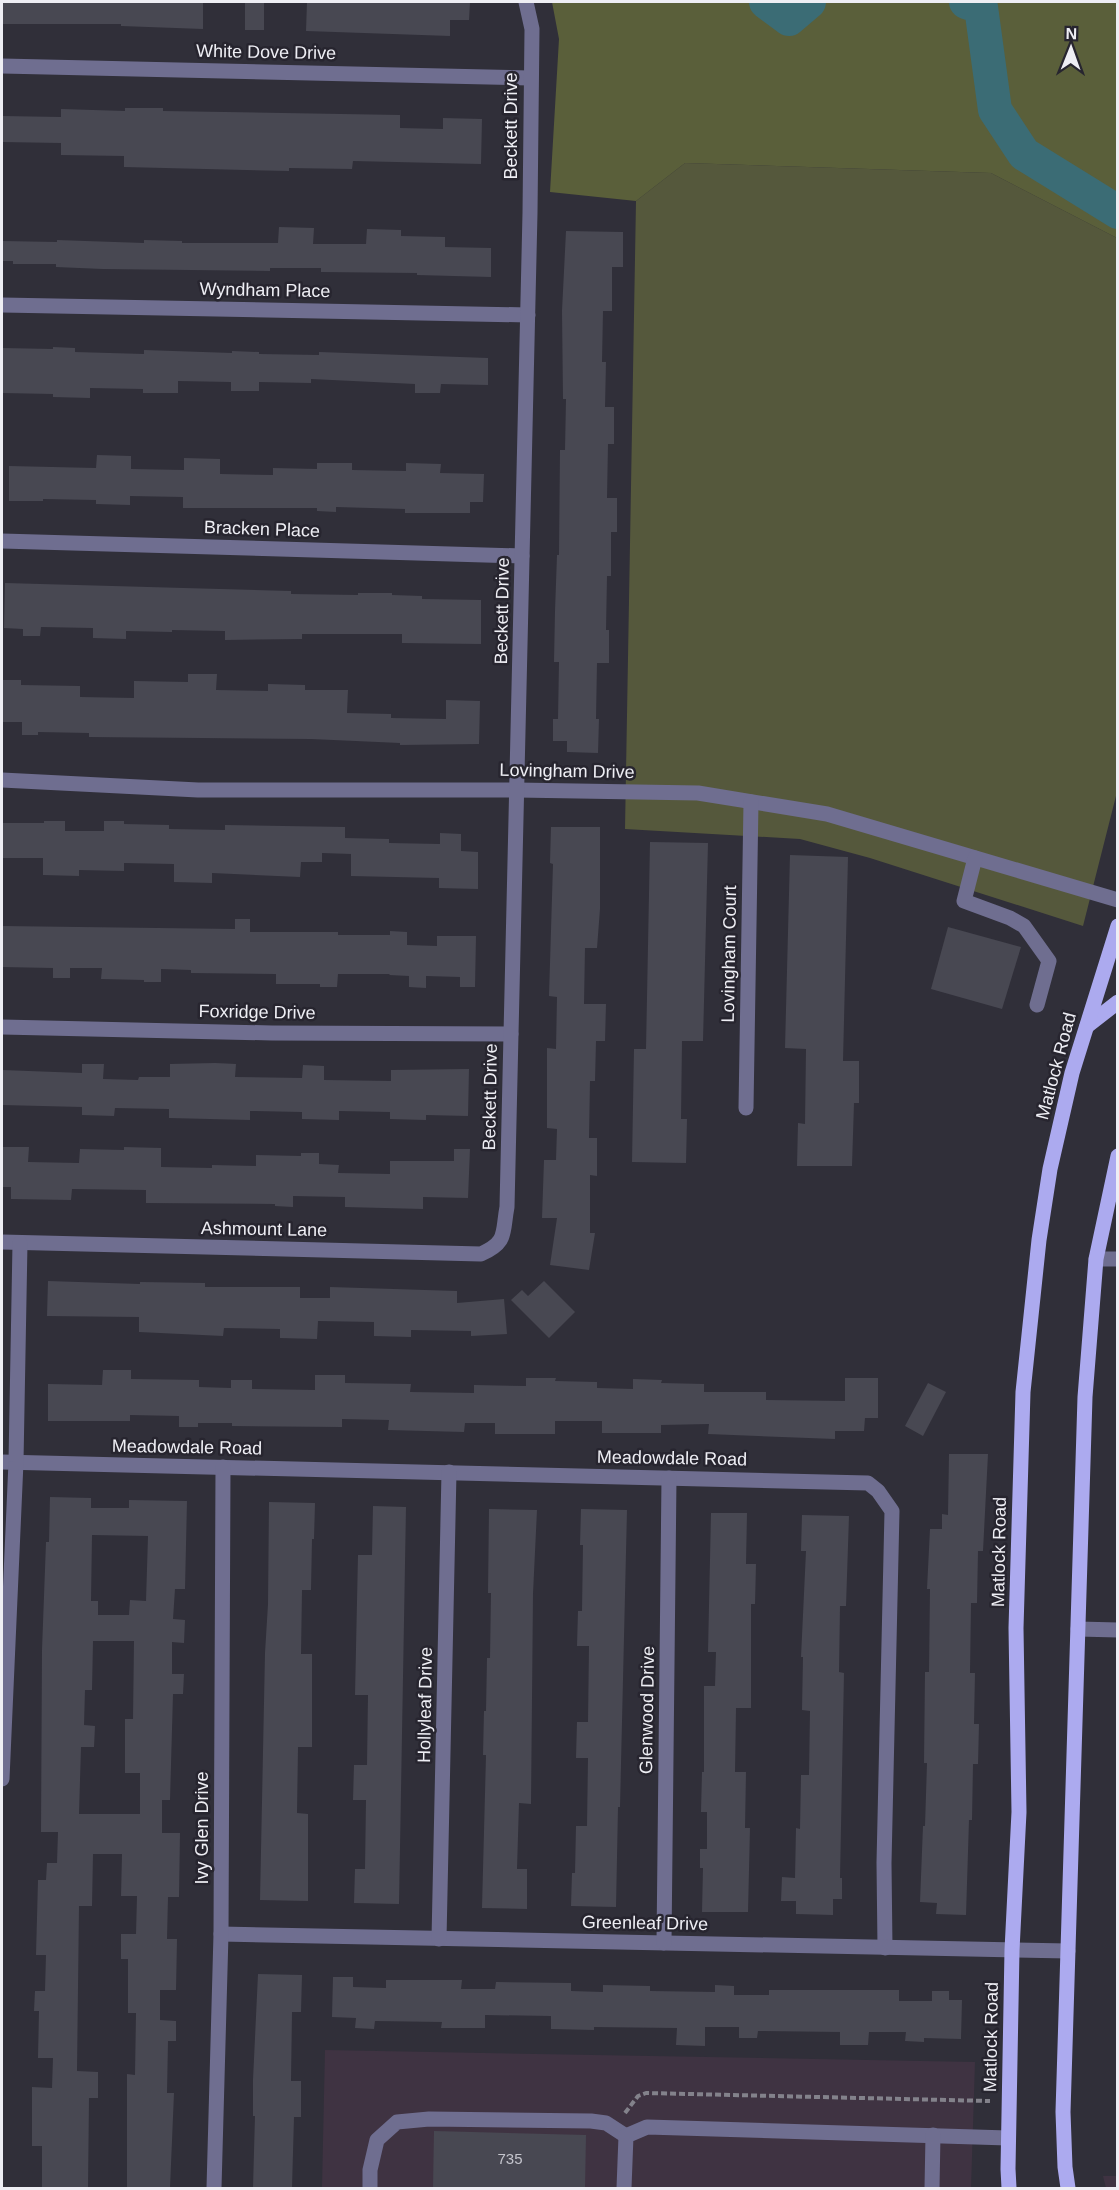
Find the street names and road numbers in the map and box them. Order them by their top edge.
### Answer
street label: White Dove Drive [196,41,336,63]
street label: Beckett Drive [501,72,521,180]
street label: Wyndham Place [199,279,331,301]
street label: Bracken Place [204,517,320,541]
street label: Beckett Drive [491,557,513,665]
street label: Lovingham Drive [499,760,635,782]
street label: Lovingham Court [718,885,740,1023]
street label: Foxridge Drive [198,1001,316,1023]
street label: Matlock Road [1032,1010,1080,1122]
street label: Beckett Drive [479,1043,501,1151]
street label: Ashmount Lane [201,1218,327,1240]
street label: Meadowdale Road [112,1436,262,1458]
street label: Meadowdale Road [597,1447,747,1469]
street label: Matlock Road [988,1497,1010,1607]
street label: Glenwood Drive [636,1646,658,1774]
street label: Hollyleaf Drive [414,1647,436,1763]
street label: Ivy Glen Drive [192,1771,212,1885]
street label: Greenleaf Drive [582,1912,708,1934]
street label: Matlock Road [980,1982,1002,2092]

